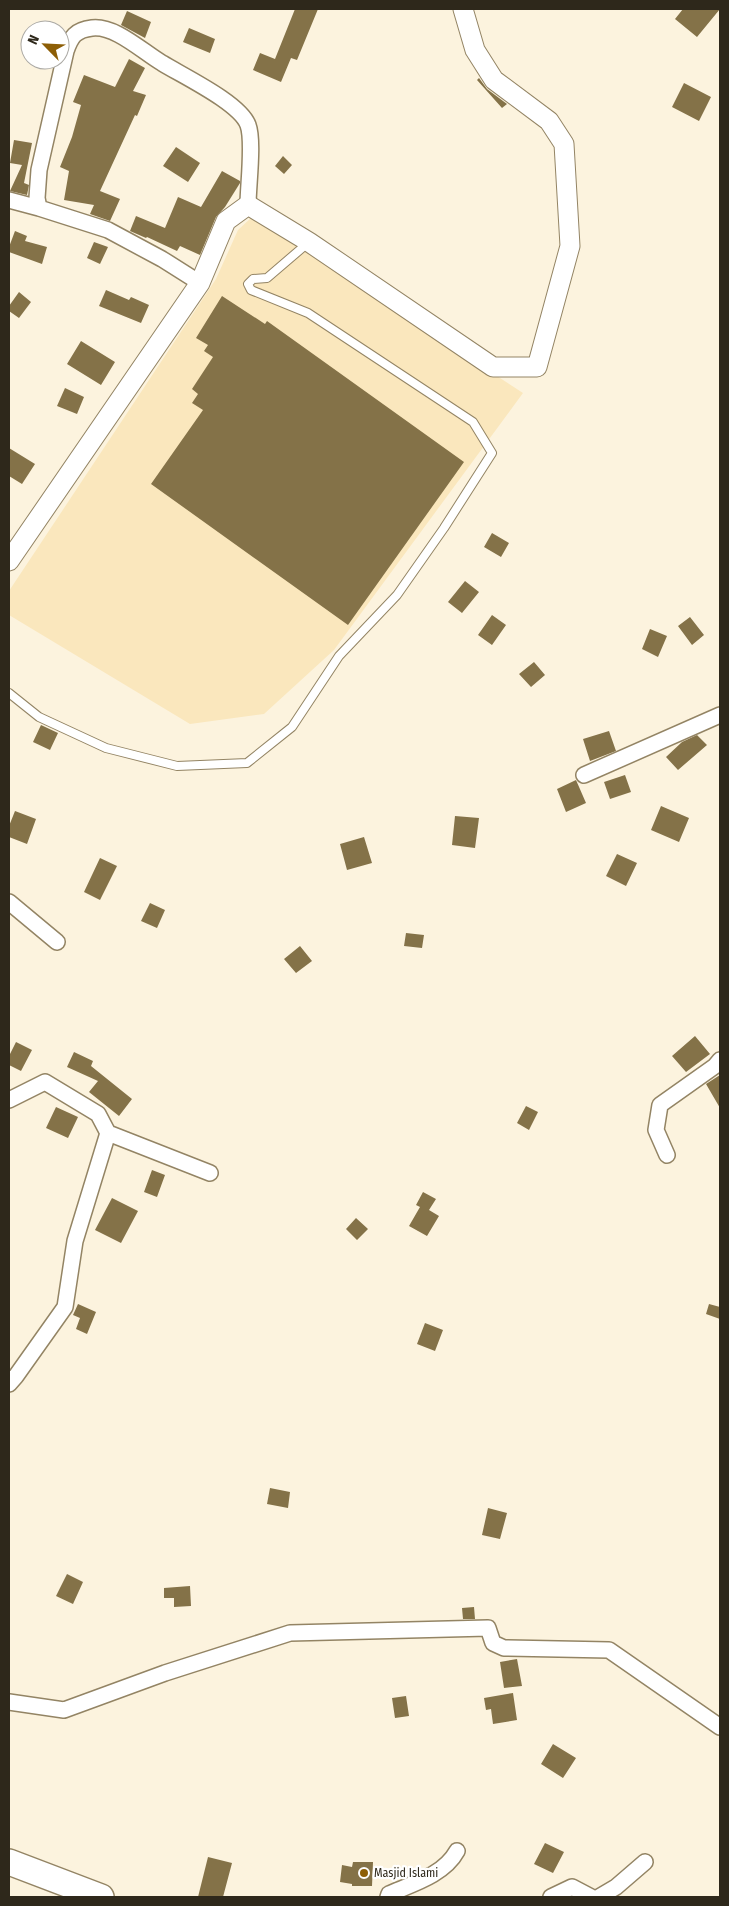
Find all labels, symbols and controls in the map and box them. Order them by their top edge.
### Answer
north arrow [20,20,70,70]
text: N [24,33,43,47]
place label: Masjid Islami [374,1866,438,1880]
marker: Masjid Islami [358,1867,370,1879]

